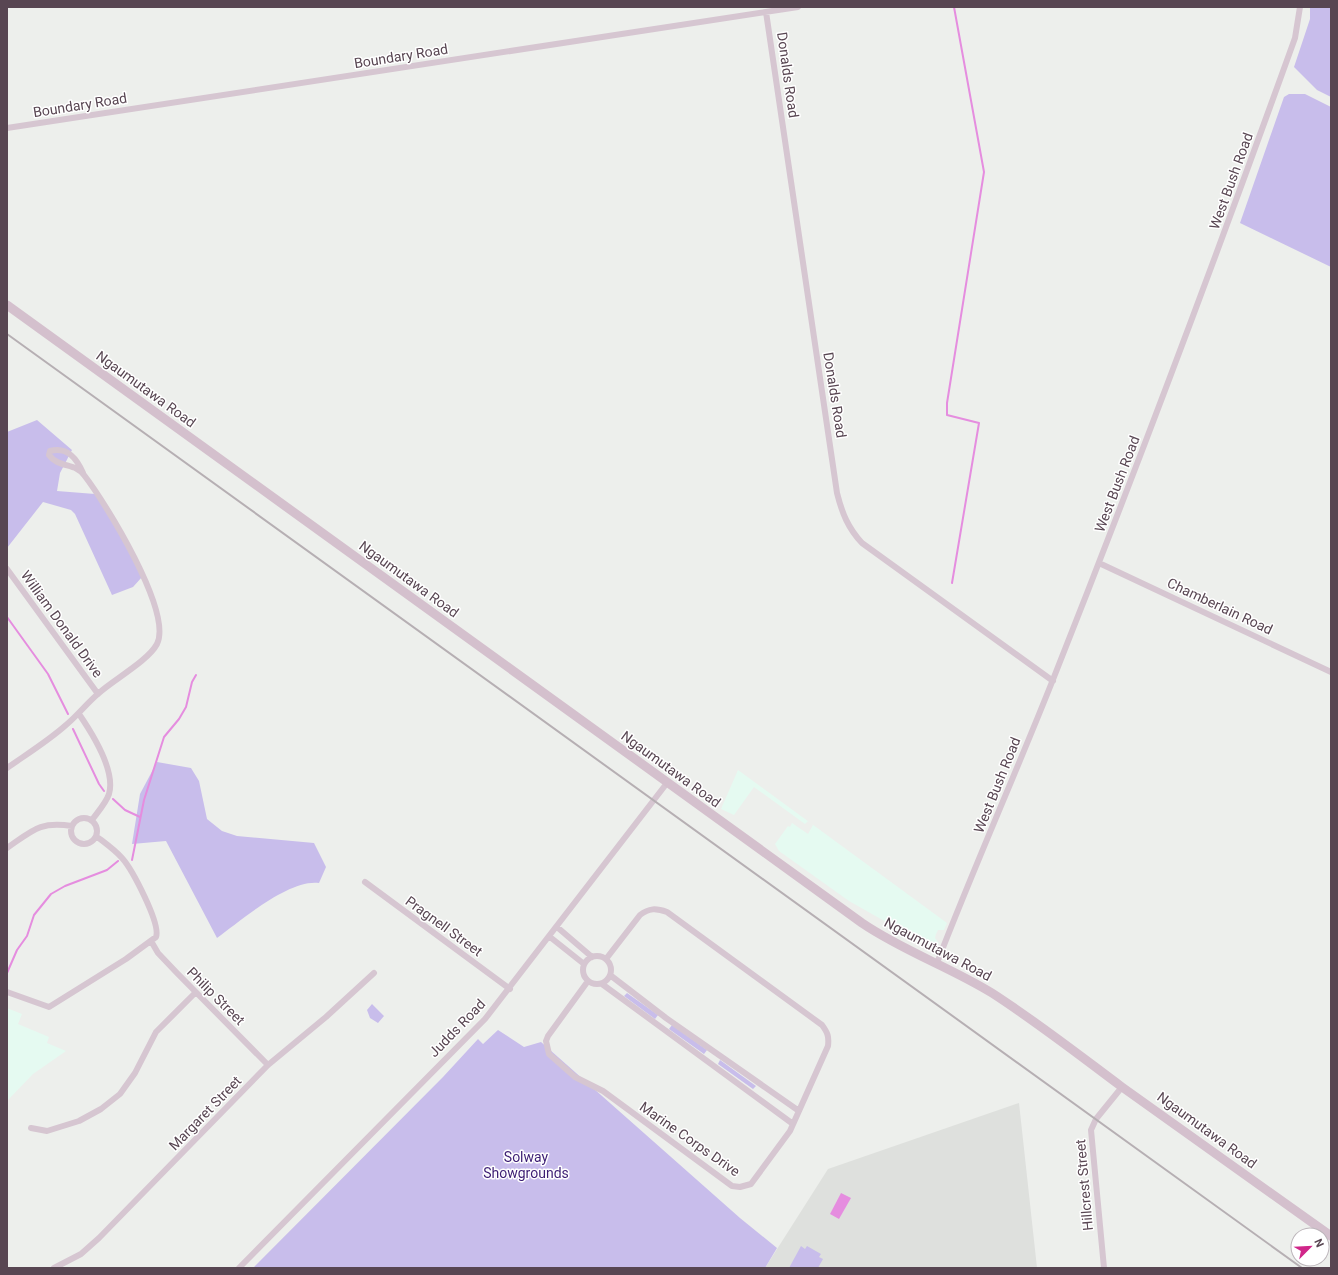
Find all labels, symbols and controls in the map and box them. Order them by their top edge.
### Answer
street label: Donalds Road [774,31,802,119]
street label: Boundary Road [353,41,449,71]
street label: Boundary Road [32,90,128,120]
street label: West Bush Road [1206,130,1256,232]
street label: Ngaumutawa Road [93,348,199,430]
street label: Donalds Road [820,351,850,439]
street label: West Bush Road [1091,434,1143,534]
street label: Ngaumutawa Road [356,538,462,620]
street label: William Donald Drive [18,567,106,681]
street label: Chamberlain Road [1165,575,1275,637]
street label: Ngaumutawa Road [618,728,724,810]
street label: West Bush Road [970,735,1024,835]
street label: Pragnell Street [402,893,486,960]
street label: Ngaumutawa Road [882,914,994,984]
street label: Philip Street [184,964,248,1028]
street label: Judds Road [426,996,488,1060]
street label: Margaret Street [166,1072,245,1153]
street label: Ngaumutawa Road [1154,1089,1260,1171]
street label: Marine Corps Drive [637,1098,743,1180]
street label: Hillcrest Street [1072,1138,1096,1231]
park label: Solway Showgrounds [483,1149,569,1181]
north arrow [1290,1227,1330,1267]
text: N [1311,1237,1326,1250]

